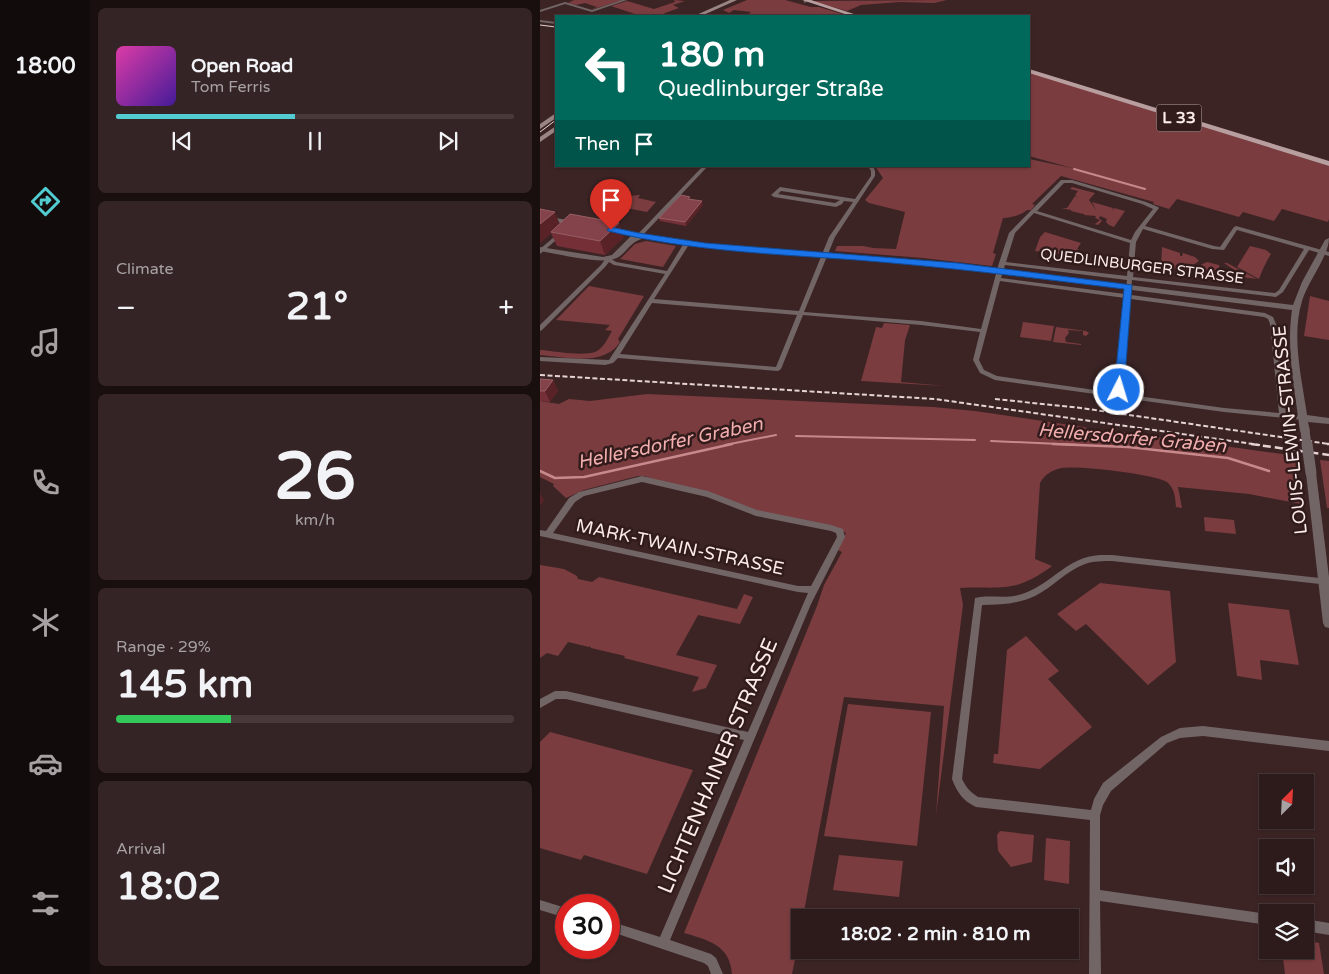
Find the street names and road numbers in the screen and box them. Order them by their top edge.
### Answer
road number: L 33 [1156,105,1202,132]
street label: QUEDLINBURGER STRASSE [1039,245,1245,287]
street label: LOUIS-LEWIN-STRASSE [1268,324,1312,536]
street label: MARK-TWAIN-STRASSE [574,514,786,580]
street label: LICHTENHAINER STRASSE [653,635,783,897]

